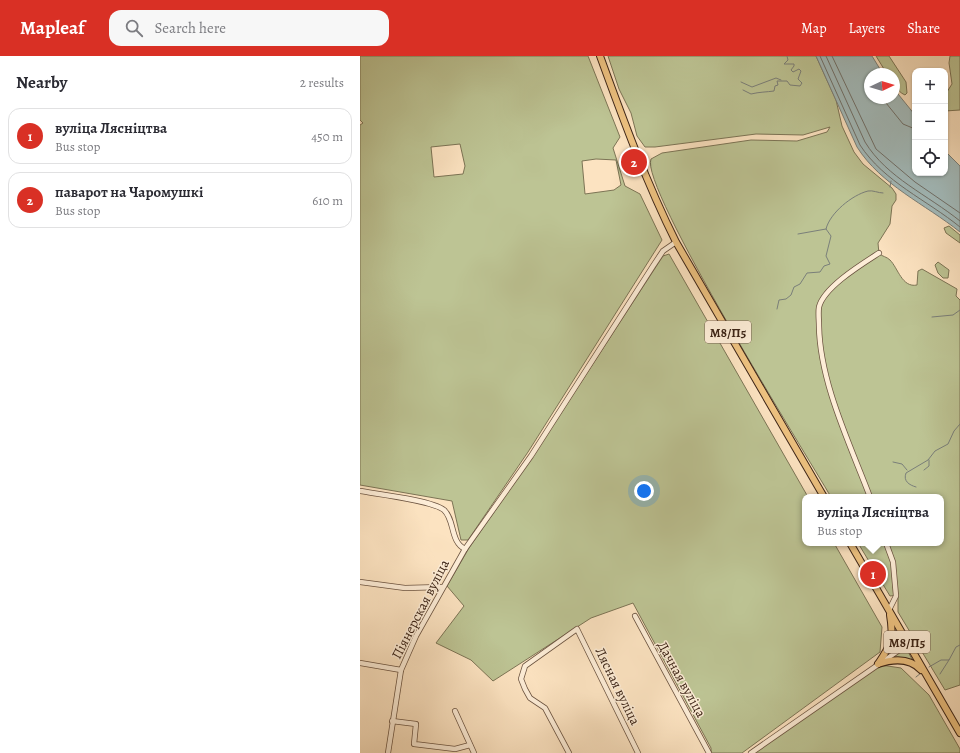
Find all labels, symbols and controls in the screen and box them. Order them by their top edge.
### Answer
search box [109,10,389,46]
text: Mapleaf [20,15,85,41]
icon: search [123,17,145,39]
text: Search here [155,18,226,38]
text: Map [801,19,827,38]
text: Layers [849,19,885,38]
text: Share [907,19,940,38]
north arrow [864,68,900,104]
map controls [912,68,948,176]
button: + [912,68,948,104]
text: Nearby [16,71,67,94]
text: 2 results [300,74,344,91]
button: − [912,104,948,140]
text: вуліца Лясніцтва [55,118,167,138]
text: 1 [28,128,32,145]
text: 450 m [311,128,343,145]
text: Bus stop [55,138,100,155]
button: locate [912,140,948,176]
pin: 2 [621,147,647,177]
text: паварот на Чаромушкі [55,182,203,202]
text: 2 [27,192,33,209]
text: 610 m [312,192,343,209]
text: Bus stop [55,202,100,219]
road number: М8/П5 [705,321,751,343]
your location [634,481,654,501]
popup [802,494,944,546]
text: вуліца Лясніцтва [817,502,929,522]
text: Bus stop [817,522,862,539]
street label: Піянерская вуліца [387,556,454,662]
pin: 1 [860,559,886,589]
road number: М8/П5 [884,631,930,653]
street label: Дачная вуліца [653,638,711,721]
street label: Лясная вуліца [591,644,645,729]

